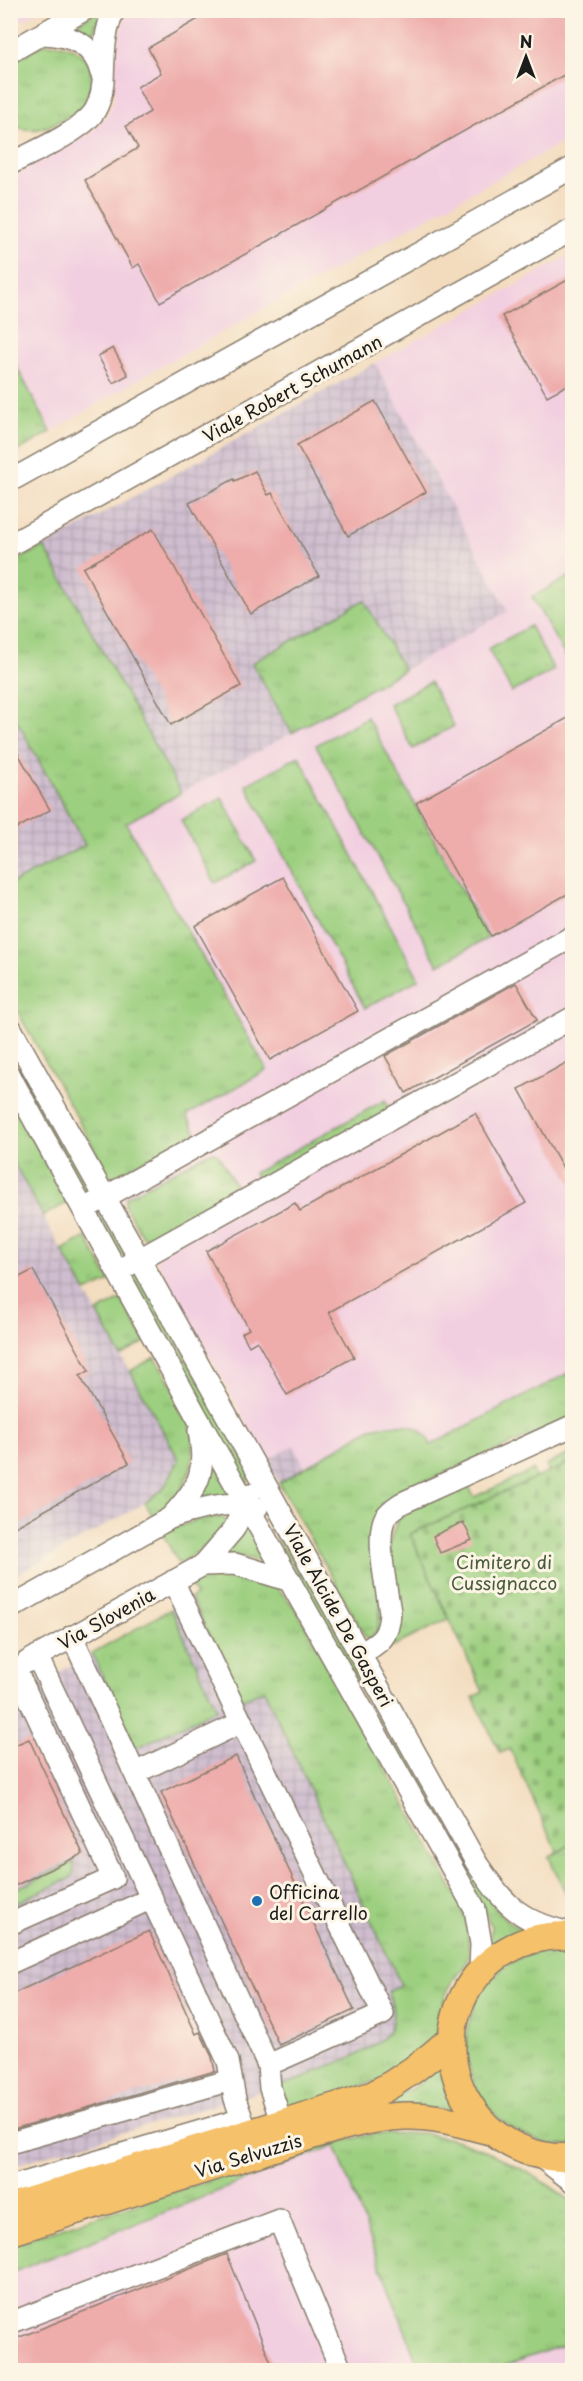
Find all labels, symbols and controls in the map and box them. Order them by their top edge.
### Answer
north arrow [496,27,556,87]
text: N [520,29,532,53]
street label: Viale Robert Schumann [197,327,387,449]
street label: Viale Alcide De Gasperi [277,1519,401,1711]
park label: Cimitero di Cussignacco [451,1548,557,1596]
street label: Via Slovenia [52,1580,160,1656]
place label: Officina del Carrello [269,1878,368,1926]
marker: Officina del Carrello [250,1894,264,1908]
street label: Via Selvuzzis [191,2126,305,2184]

